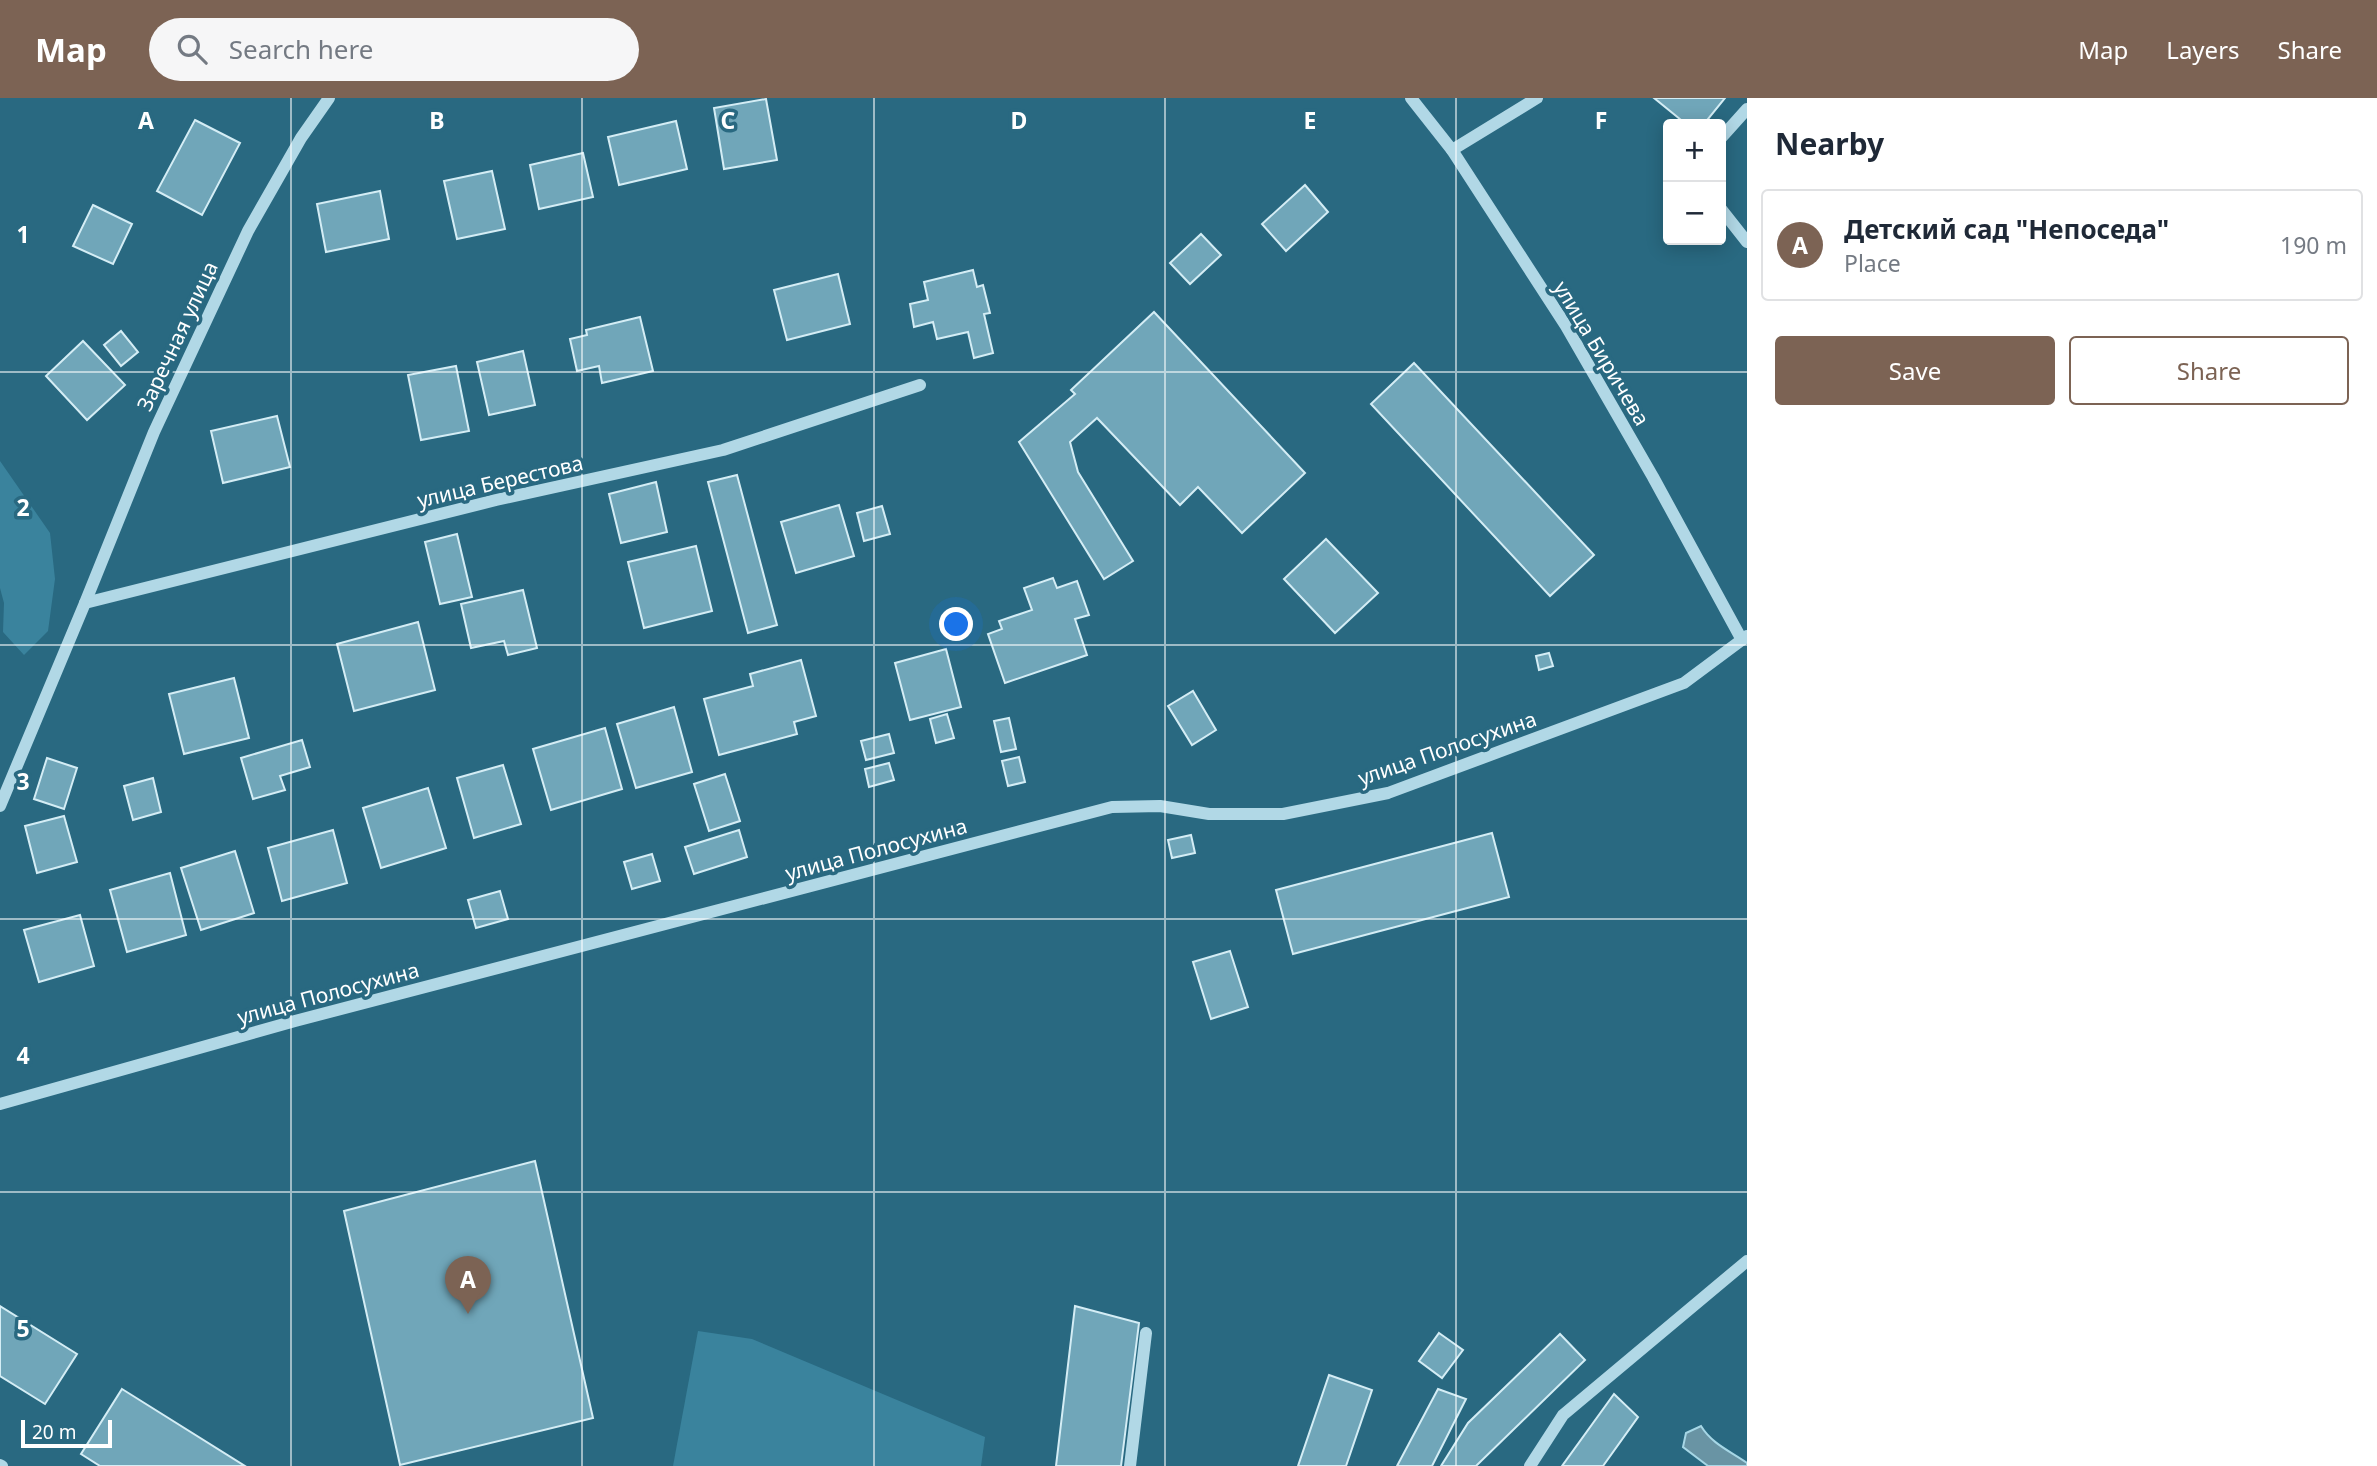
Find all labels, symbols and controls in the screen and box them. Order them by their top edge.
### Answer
search box [149,18,639,81]
text: Map [35,27,107,72]
icon: search [173,30,211,68]
text: Search here [229,31,373,67]
text: Map [2078,33,2128,66]
text: Layers [2166,33,2240,66]
text: Share [2278,33,2342,66]
text: A [138,104,154,136]
text: B [429,104,445,136]
text: C [721,104,736,136]
text: D [1011,104,1027,136]
text: E [1304,104,1316,136]
text: F [1595,104,1607,136]
map controls [1663,119,1726,245]
button: + [1663,119,1726,182]
text: Nearby [1775,123,1884,164]
button: − [1663,182,1726,245]
text: Детский сад "Непоседа" [1844,211,2169,247]
text: 1 [16,218,30,250]
text: A [1792,229,1808,261]
text: 190 m [2280,229,2347,261]
text: Place [1844,247,1901,279]
street label: Заречная улица [130,257,224,415]
street label: улица Биричева [1548,275,1656,431]
button: Save [1775,336,2055,405]
button: Share [2069,336,2349,405]
street label: улица Берестова [414,448,586,514]
text: 2 [16,491,30,523]
your location [939,607,973,641]
street label: улица Полосухина [1354,704,1540,792]
text: 3 [16,765,30,797]
street label: улица Полосухина [782,811,970,887]
street label: улица Полосухина [234,955,422,1031]
text: 4 [16,1039,30,1071]
pin: A [445,1256,491,1314]
text: 5 [16,1312,30,1344]
scale bar [21,1417,112,1449]
text: 20 m [32,1419,76,1445]

